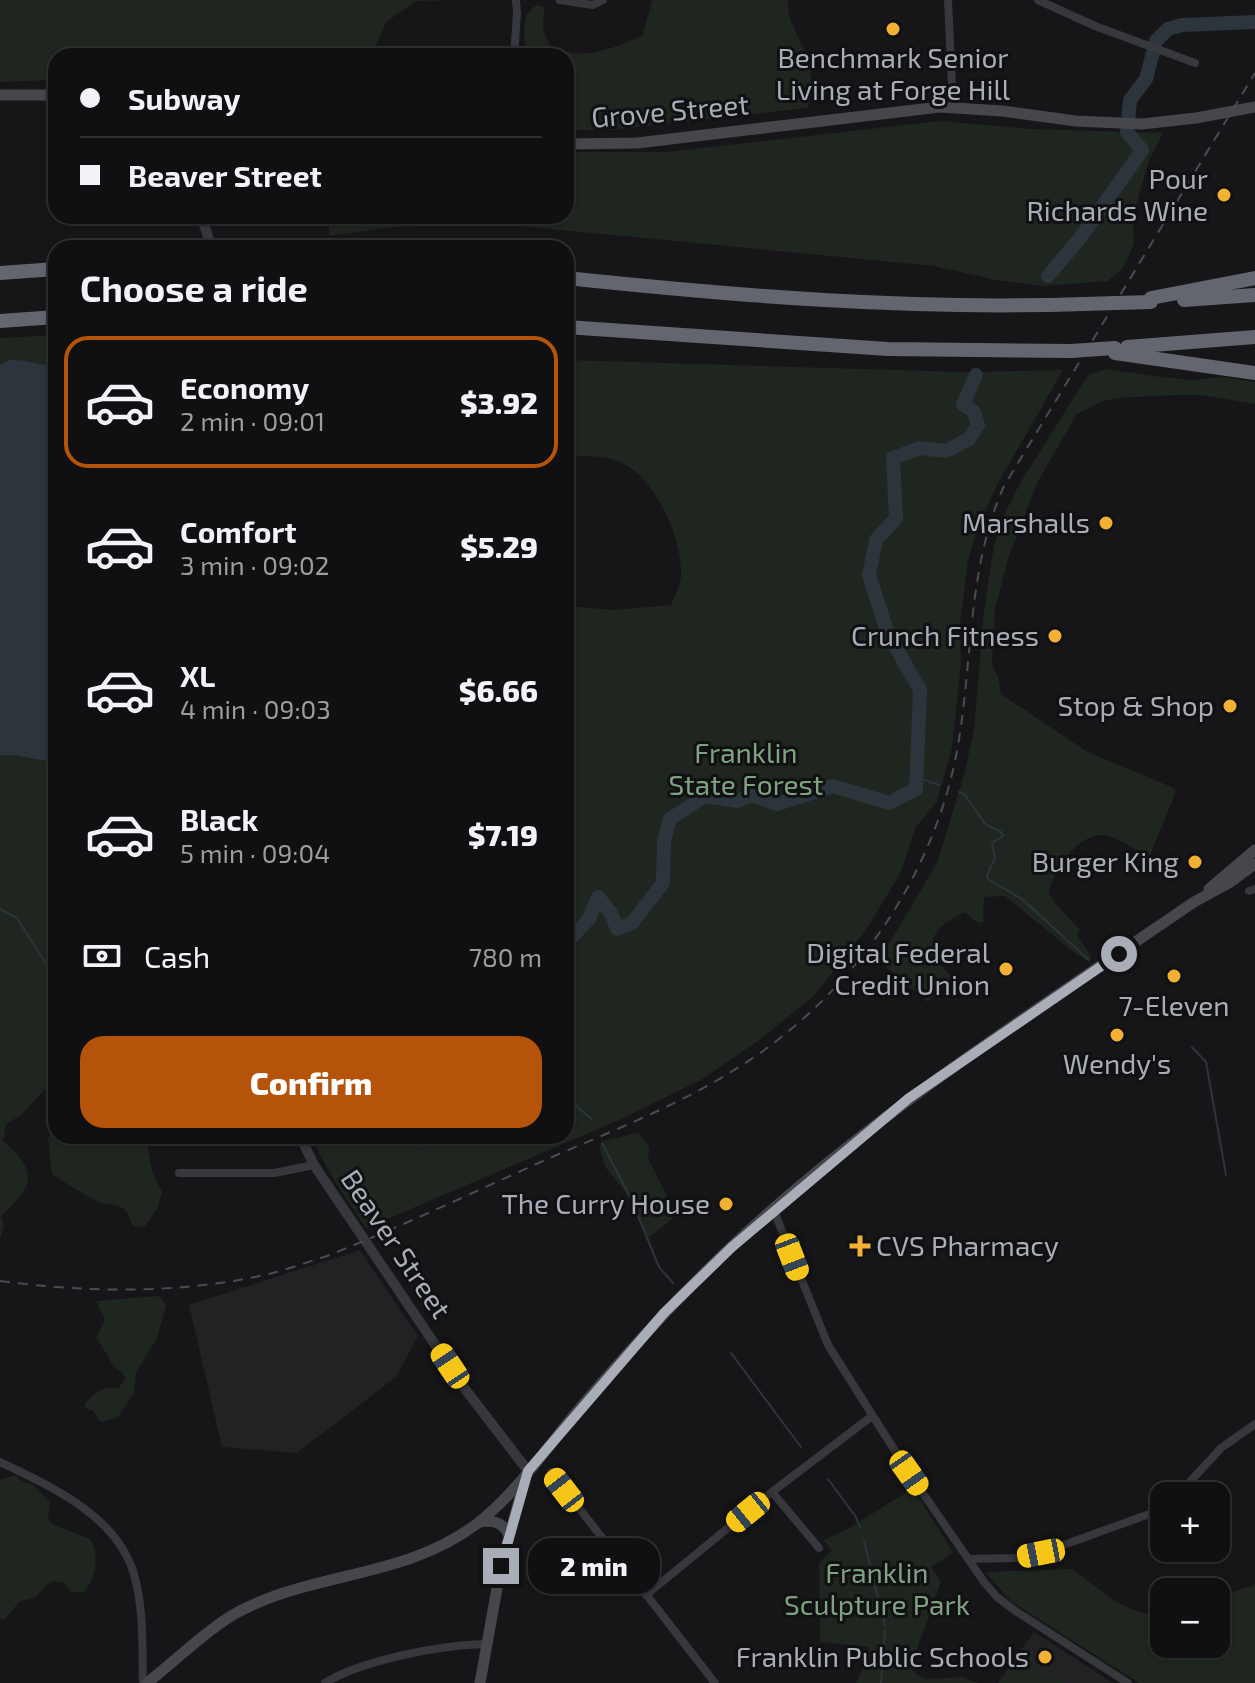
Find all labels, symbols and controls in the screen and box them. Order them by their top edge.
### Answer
marker: Benchmark Senior Living at Forge Hill [884,20,902,38]
place label: Benchmark Senior Living at Forge Hill [776,40,1011,106]
text: Subway [128,80,240,116]
street label: Grove Street [590,86,750,134]
text: Beaver Street [128,157,322,193]
place label: Pour Richards Wine [1027,161,1208,227]
marker: Pour Richards Wine [1215,186,1233,204]
text: Choose a ride [80,266,308,309]
icon: car [84,366,156,438]
text: Economy [180,369,309,405]
text: $3.92 [460,384,538,420]
text: 2 min · 09:01 [180,405,325,436]
place label: Marshalls [962,505,1090,539]
icon: car [84,510,156,582]
text: Comfort [180,513,297,549]
marker: Marshalls [1097,514,1115,532]
text: $5.29 [460,528,538,564]
text: 3 min · 09:02 [180,549,329,580]
place label: Crunch Fitness [851,618,1039,652]
marker: Crunch Fitness [1046,627,1064,645]
icon: car [84,654,156,726]
text: XL [180,657,215,693]
text: $6.66 [459,672,538,708]
place label: Stop & Shop [1057,688,1214,722]
text: 4 min · 09:03 [180,693,331,724]
marker: Stop & Shop [1221,697,1239,715]
park label: Franklin State Forest [669,735,823,801]
icon: car [84,798,156,870]
text: Black [180,801,258,837]
text: $7.19 [468,816,538,852]
text: 5 min · 09:04 [180,837,330,868]
place label: Burger King [1032,844,1179,878]
marker: Burger King [1186,853,1204,871]
icon: cash [80,934,124,978]
place label: Digital Federal Credit Union [806,935,991,1001]
route start [1101,936,1137,972]
text: Cash [144,938,210,974]
text: 780 m [469,941,542,972]
marker: Digital Federal Credit Union [997,960,1015,978]
marker: 7-Eleven [1165,967,1183,985]
place label: 7-Eleven [1118,988,1230,1022]
marker: Wendy's [1108,1026,1126,1044]
button: Confirm [80,1036,542,1128]
place label: Wendy's [1063,1046,1171,1080]
street label: Beaver Street [335,1163,459,1324]
place label: The Curry House [502,1186,710,1220]
marker: The Curry House [717,1195,735,1213]
place label: CVS Pharmacy [876,1228,1059,1262]
car [772,1230,812,1284]
marker: CVS Pharmacy [851,1237,869,1255]
car [427,1339,473,1393]
car [885,1446,933,1500]
car [540,1464,588,1516]
map controls [1150,1482,1230,1658]
button: + [1150,1482,1230,1562]
car [722,1488,774,1536]
car [1015,1537,1067,1569]
callout: 2 min [529,1538,661,1594]
route end [483,1548,519,1584]
text: 2 min [560,1550,628,1581]
park label: Franklin Sculpture Park [784,1555,970,1621]
button: − [1150,1578,1230,1658]
place label: Franklin Public Schools [736,1639,1029,1673]
marker: Franklin Public Schools [1036,1648,1054,1666]

